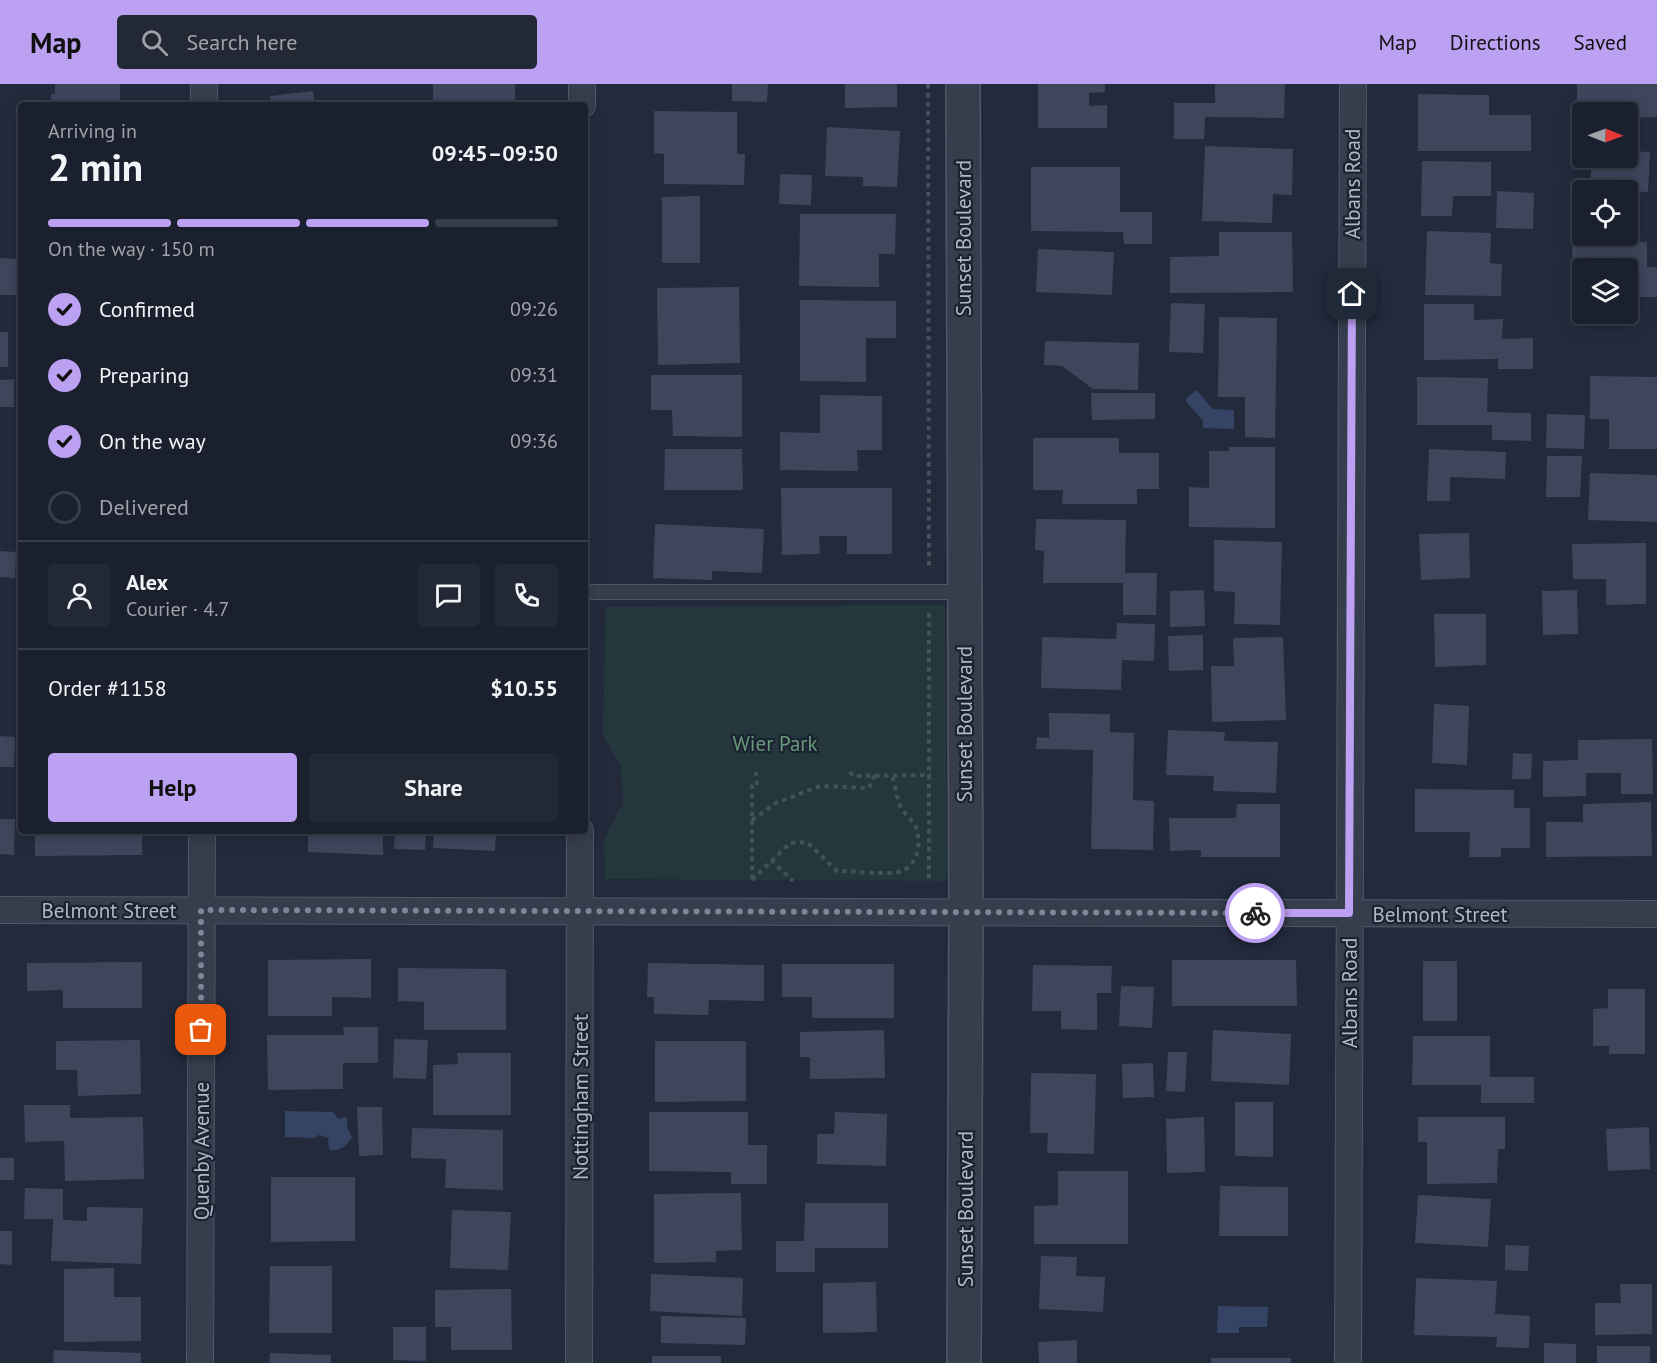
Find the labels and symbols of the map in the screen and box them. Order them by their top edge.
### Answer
north arrow [1572,102,1638,168]
street label: Albans Road [1339,129,1366,239]
street label: Sunset Boulevard [950,160,977,316]
pin [1326,268,1377,319]
street label: Sunset Boulevard [951,646,978,802]
park label: Wier Park [732,730,818,757]
courier [1225,883,1285,943]
street label: Belmont Street [41,897,177,924]
street label: Belmont Street [1372,901,1508,928]
street label: Albans Road [1336,938,1363,1048]
pin [175,1004,226,1055]
street label: Nottingham Street [567,1014,594,1180]
street label: Quenby Avenue [188,1082,215,1220]
street label: Sunset Boulevard [952,1131,979,1287]

